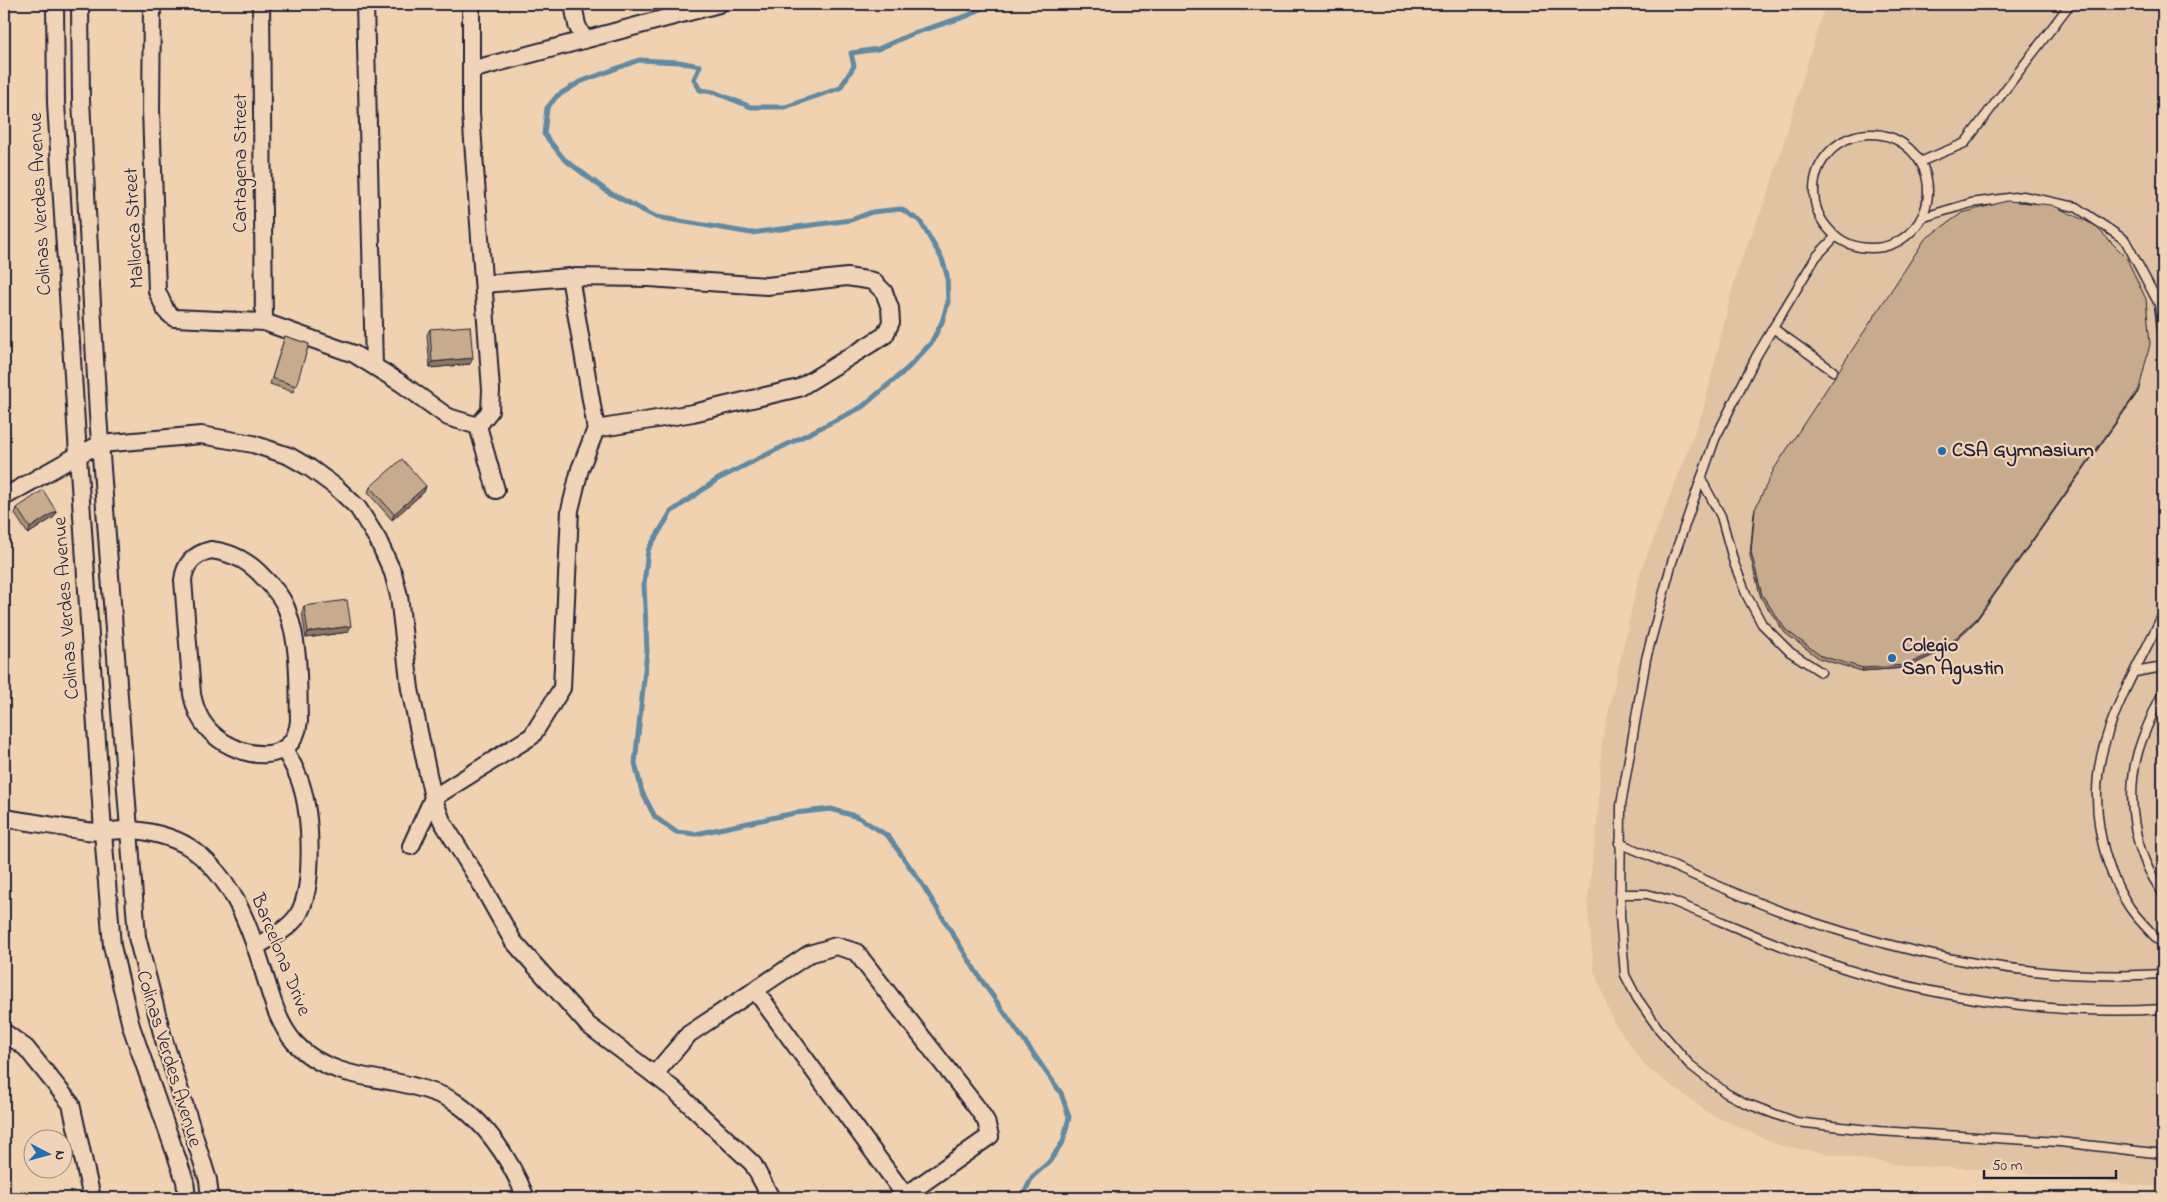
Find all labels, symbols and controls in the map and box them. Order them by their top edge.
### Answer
street label: Cartagena Street [227,93,257,233]
street label: Colinas Verdes Avenue [22,112,60,296]
street label: Mallorca Street [117,166,153,289]
place label: CSA Gymnasium [1952,437,2094,467]
marker: CSA Gymnasium [1936,445,1948,457]
street label: Colinas Verdes Avenue [46,516,88,700]
place label: Colegio San Agustin [1902,632,2004,685]
marker: Colegio San Agustin [1886,652,1898,664]
street label: Barcelona Drive [242,889,318,1020]
street label: Colinas Verdes Avenue [127,967,209,1151]
north arrow [22,1130,72,1180]
scale bar [1984,1147,2117,1179]
text: N [49,1149,70,1161]
text: 50 m [1992,1155,2023,1177]

